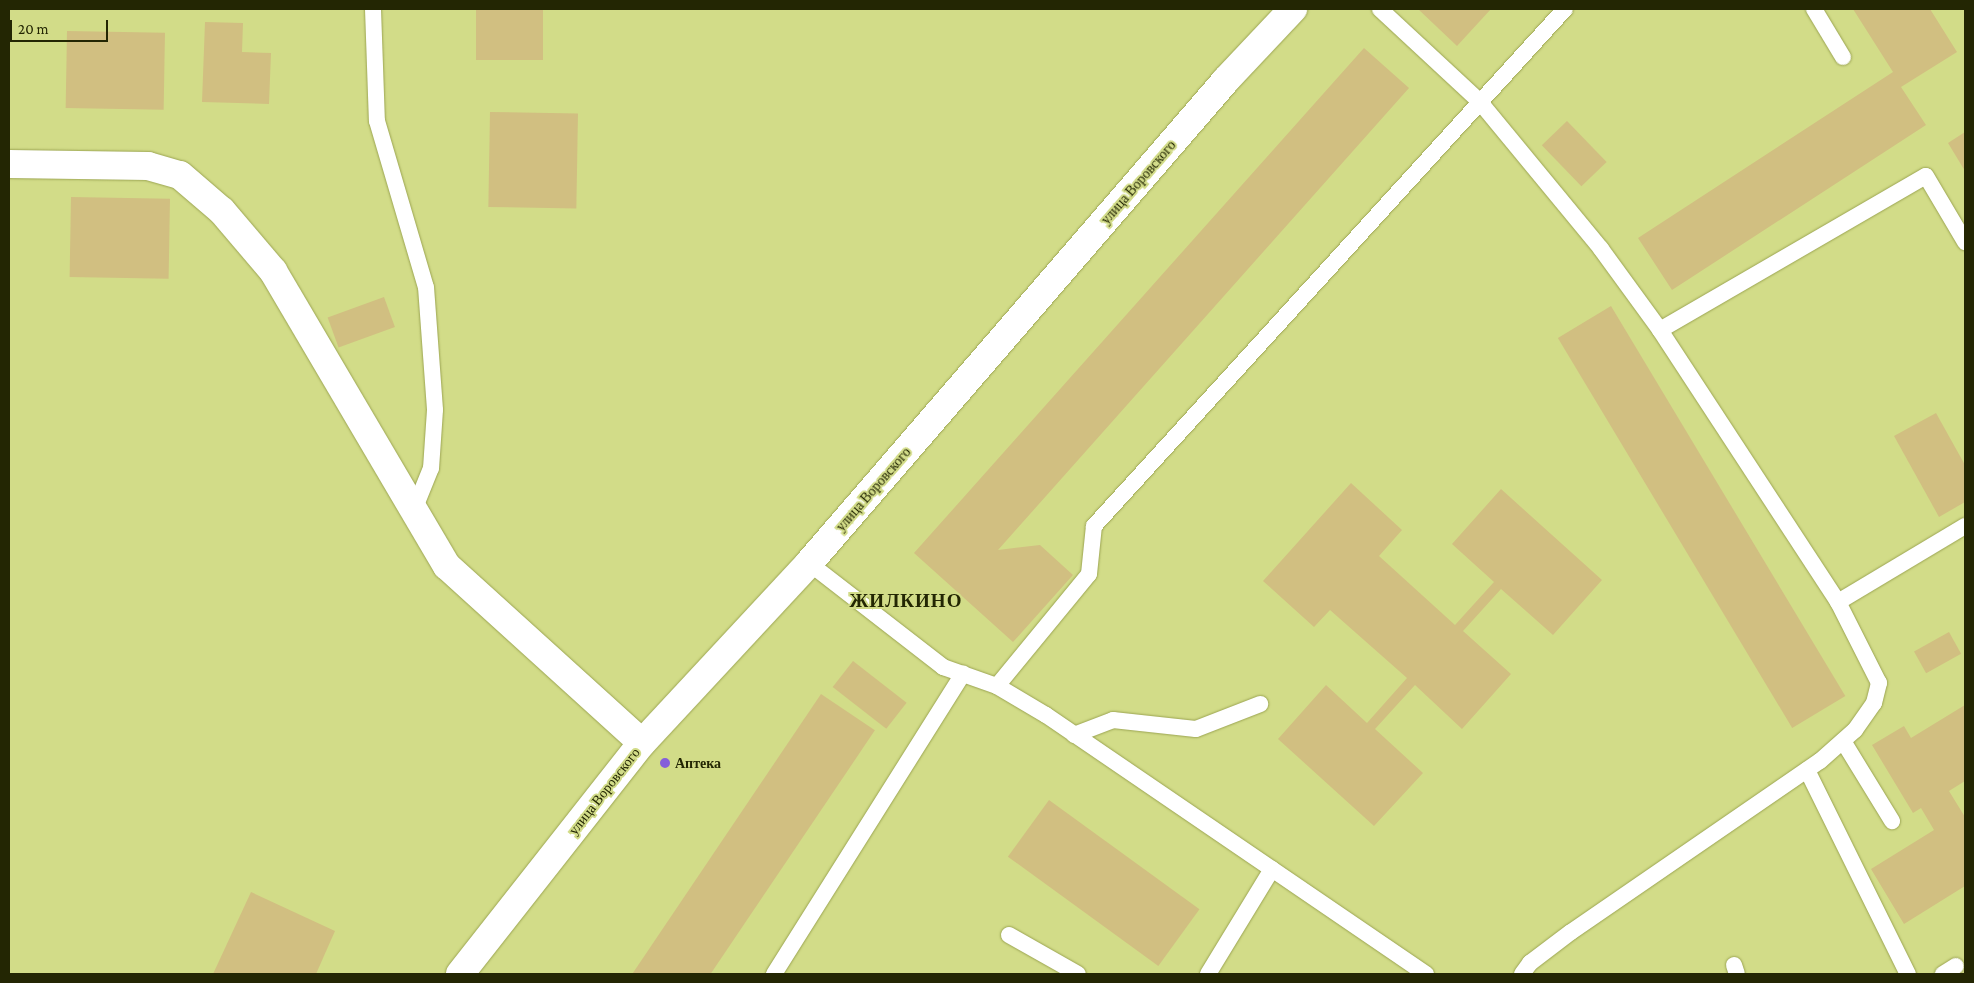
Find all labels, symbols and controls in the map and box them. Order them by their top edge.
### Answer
scale bar [12,10,110,42]
text: 20 m [18,21,49,37]
street label: улица Воровского [1097,137,1179,227]
street label: улица Воровского [832,444,914,534]
district label: ЖИЛКИНО [849,590,963,612]
street label: улица Воровского [565,744,643,838]
place label: Аптека [675,755,721,771]
marker: Аптека [659,757,671,769]

